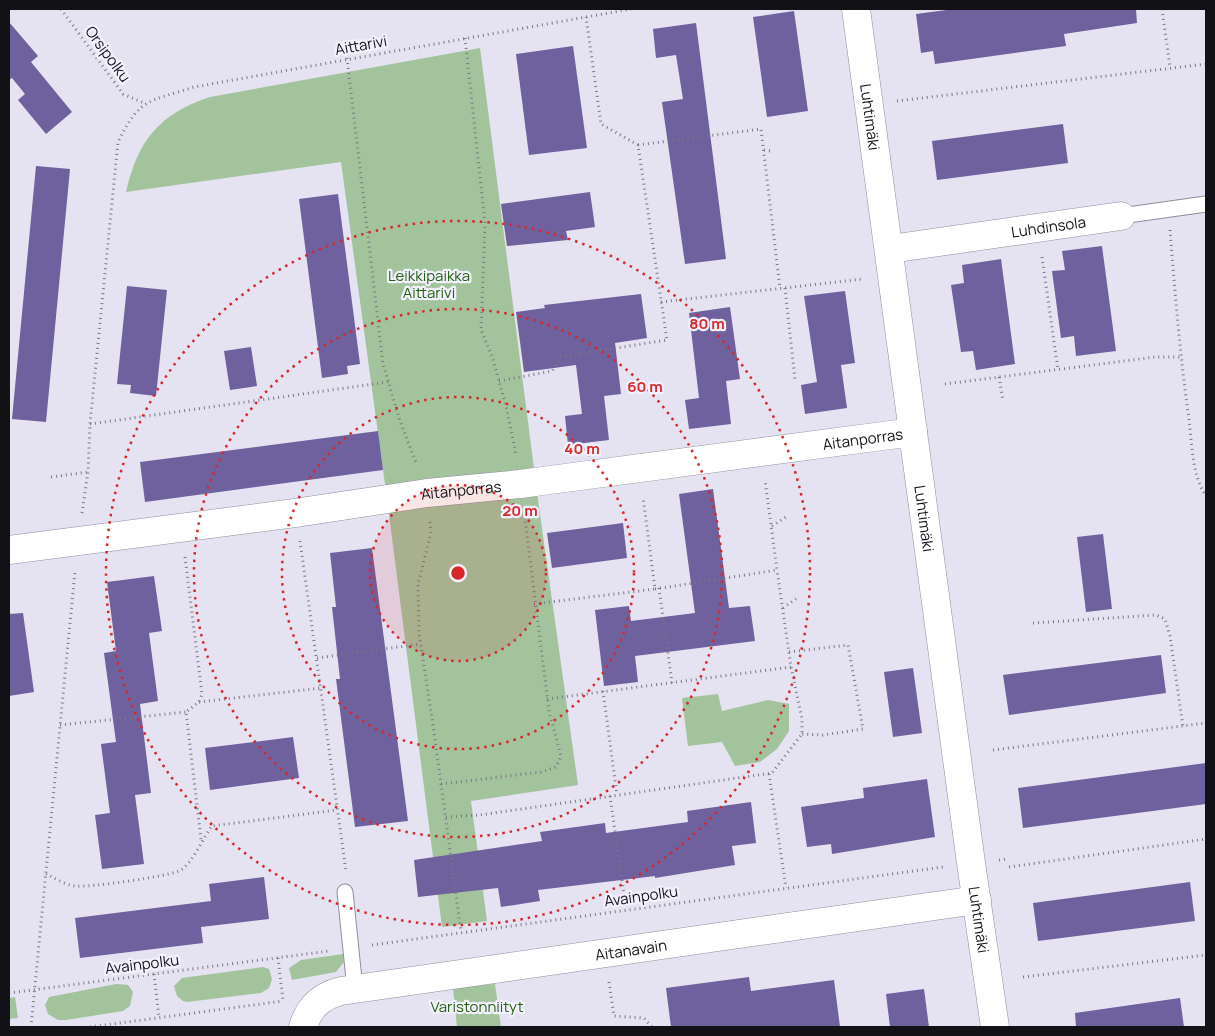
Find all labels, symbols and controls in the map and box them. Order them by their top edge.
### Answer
street label: Orsipolku [80,22,136,86]
street label: Aittarivi [333,30,389,60]
street label: Luhtimäki [856,82,885,152]
street label: Luhdinsola [1010,211,1087,242]
park label: Leikkipaikka Aittarivi [388,265,470,303]
text: 80 m [689,313,725,334]
text: 60 m [627,376,663,397]
street label: Aitanporras [821,423,904,454]
text: 40 m [564,438,600,459]
street label: Aitanporras [419,475,502,504]
street label: Luhtimäki [910,484,939,553]
text: 20 m [502,500,538,521]
centre of rings [449,564,467,582]
street label: Avainpolku [603,880,679,912]
street label: Luhtimäki [964,885,995,954]
street label: Aitanavain [594,934,668,965]
street label: Avainpolku [104,949,180,979]
park label: Varistonniityt [430,996,524,1017]

